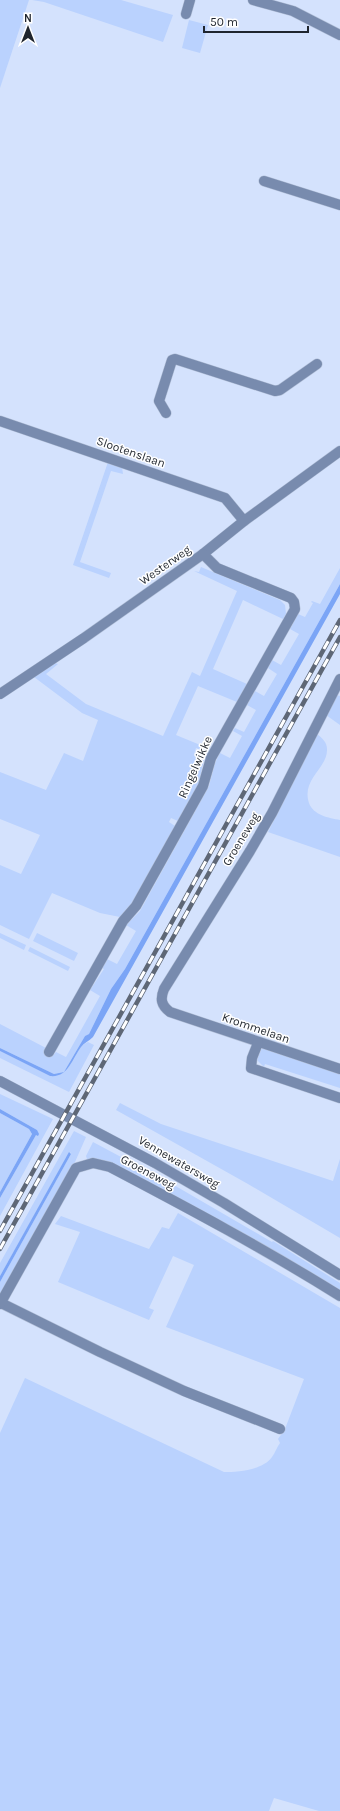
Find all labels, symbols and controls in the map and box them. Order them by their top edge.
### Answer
north arrow [8,8,48,48]
scale bar [204,8,308,34]
text: N [24,12,32,25]
text: 50 m [210,15,238,29]
street label: Slootenslaan [95,434,167,470]
street label: Westerweg [137,542,194,588]
street label: Ringelwikke [175,734,215,800]
street label: Groeneweg [220,810,263,868]
street label: Krommelaan [220,1010,292,1046]
street label: Vennewatersweg [136,1133,222,1191]
street label: Groeneweg [118,1152,178,1192]

